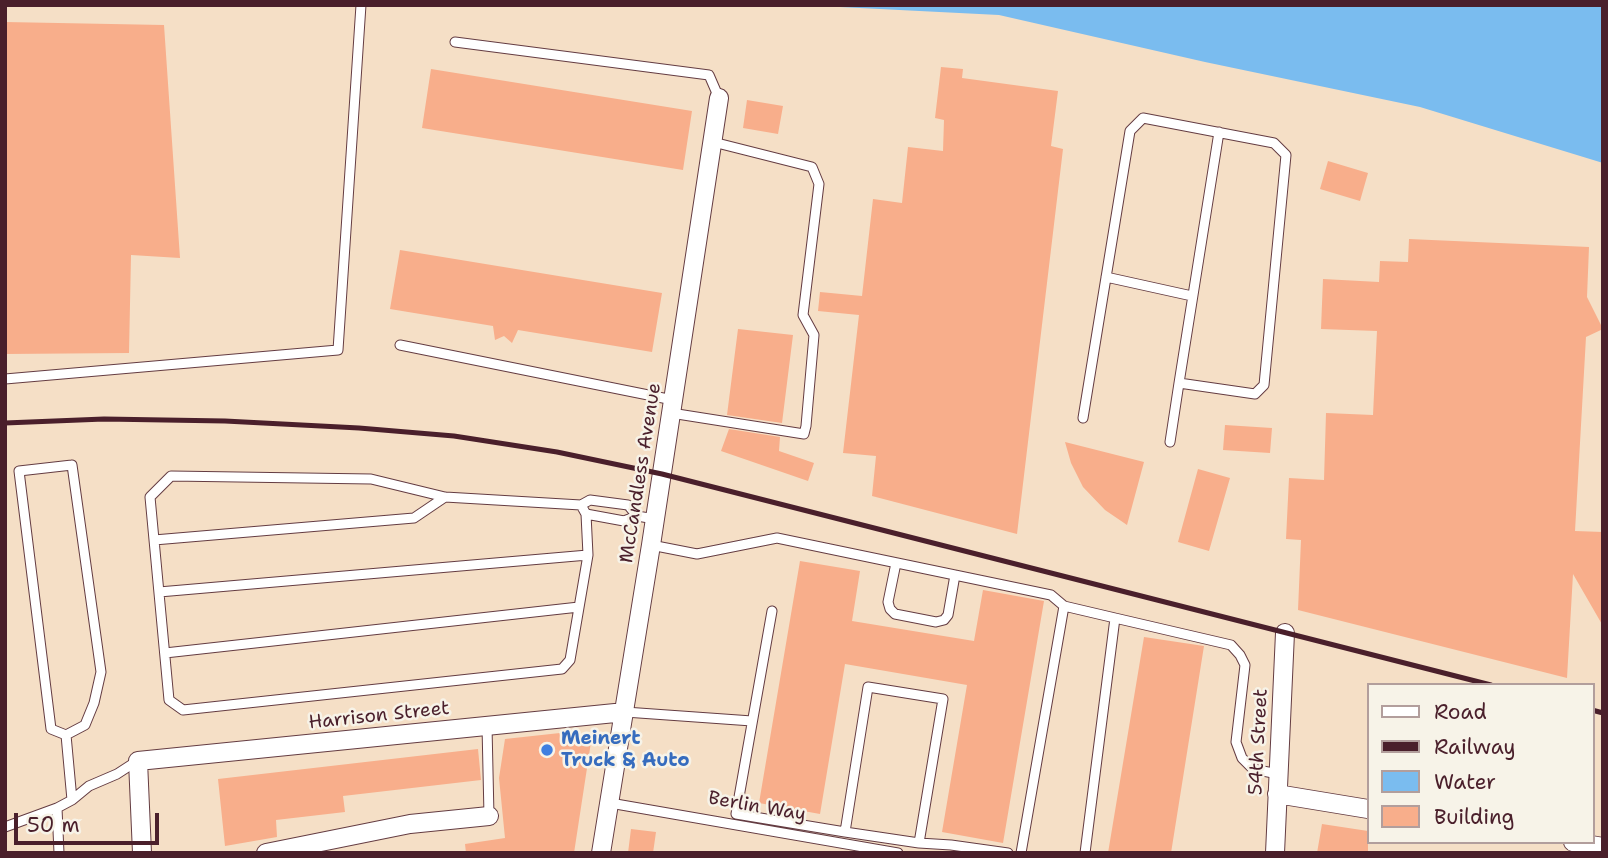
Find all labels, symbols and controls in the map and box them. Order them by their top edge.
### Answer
street label: McCandless Avenue [616,381,666,565]
legend [1366,683,1594,844]
street label: 54th Street [1245,688,1273,796]
street label: Harrison Street [307,697,451,735]
text: Road [1434,698,1487,726]
place label: Meinert Truck & Auto [561,728,690,772]
text: Railway [1434,733,1516,761]
marker: Meinert Truck & Auto [539,742,555,758]
text: Water [1434,768,1496,796]
street label: Berlin Way [706,787,808,827]
scale bar [18,798,163,842]
text: Building [1434,803,1514,831]
text: 50 m [27,811,80,839]

